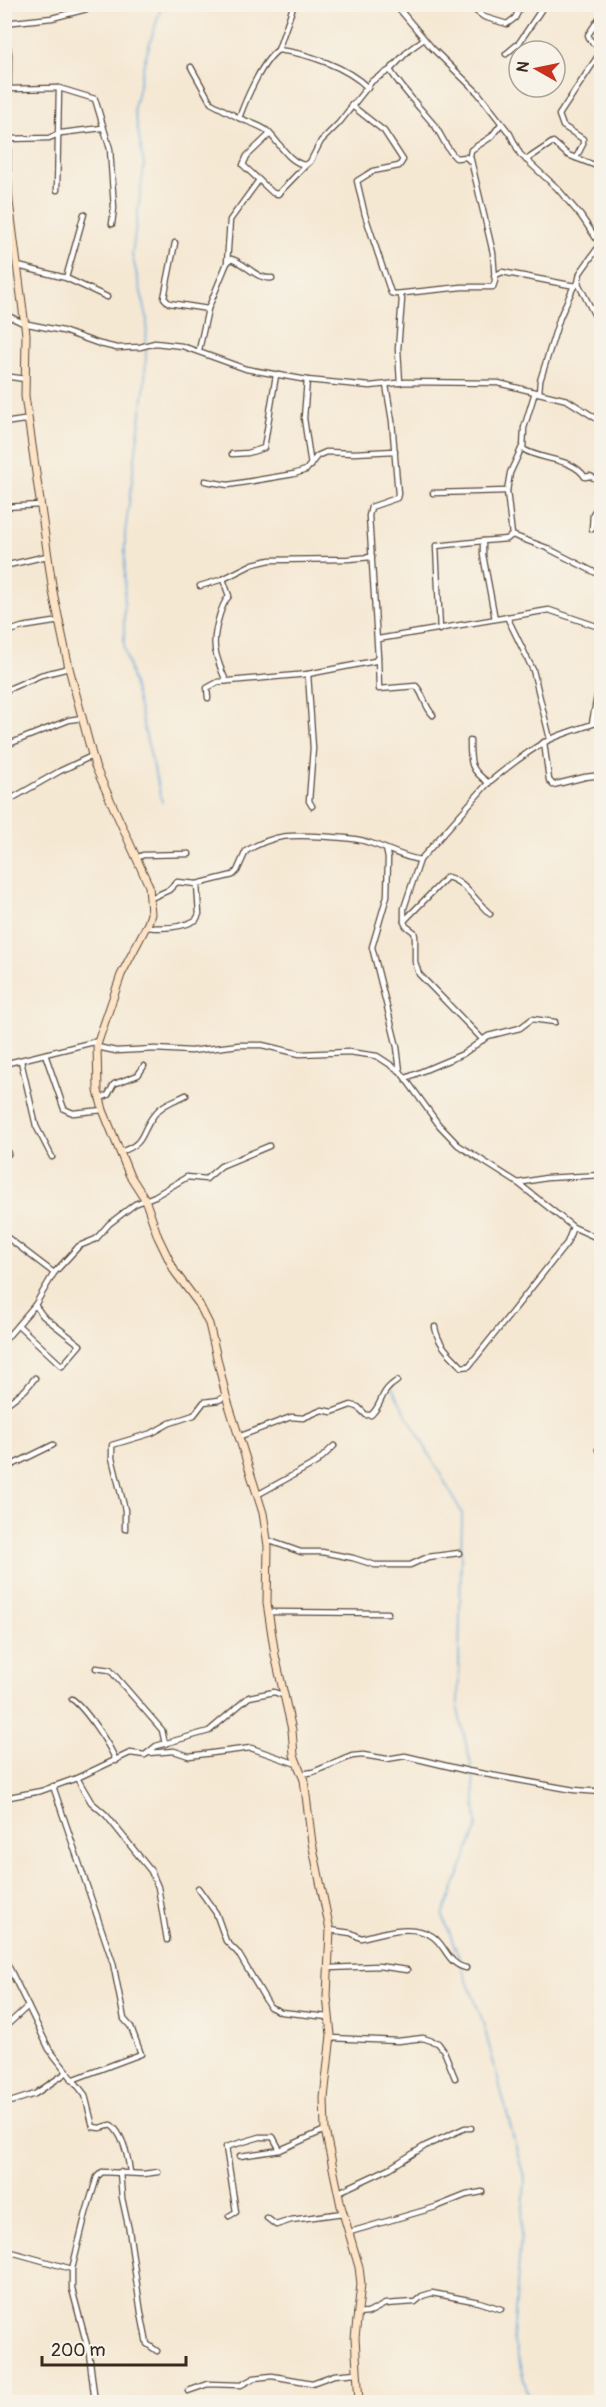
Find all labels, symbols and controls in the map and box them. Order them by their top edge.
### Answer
north arrow [507,39,567,99]
text: N [512,60,534,74]
scale bar [42,2329,186,2367]
text: 200 m [51,2339,106,2362]

